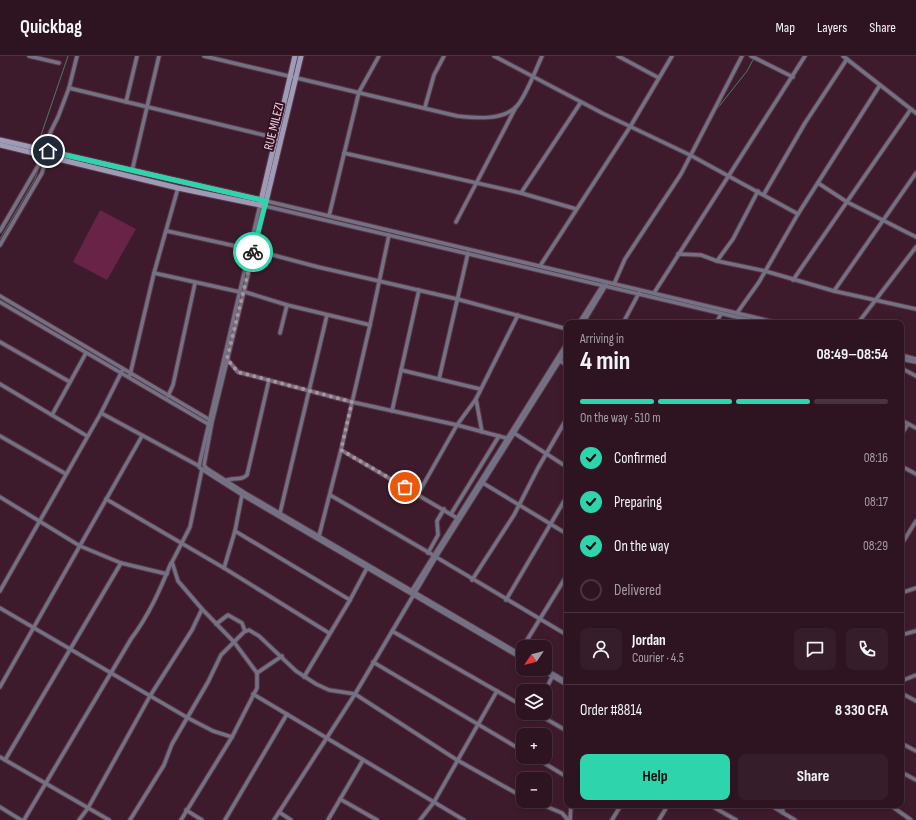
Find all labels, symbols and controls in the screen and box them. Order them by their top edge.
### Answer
text: Quickbag [20,16,82,39]
text: Map [775,19,795,36]
text: Layers [817,19,847,36]
text: Share [869,19,896,36]
street label: RUE MILEZI [260,101,288,152]
pin [31,134,65,168]
icon: home [37,140,59,162]
courier [233,232,273,272]
icon: bike [242,241,264,263]
text: Arriving in [580,331,624,347]
text: 08:49–08:54 [816,345,888,364]
text: 4 min [580,346,630,377]
text: On the way · 510 m [580,410,661,426]
icon: check [580,447,602,469]
text: Confirmed [614,449,667,468]
text: 08:16 [864,450,888,466]
pin [388,470,422,504]
icon: bag [394,476,416,498]
icon: check [580,491,602,513]
text: Preparing [614,493,662,512]
text: 08:17 [864,494,888,510]
icon: check [580,535,602,557]
text: On the way [614,537,669,556]
text: 08:29 [863,538,888,554]
text: Delivered [614,581,661,600]
button: person [580,628,622,670]
button: chat [794,628,836,670]
button: phone [846,628,888,670]
text: Jordan [632,631,666,650]
north arrow [516,640,552,676]
map controls [516,640,552,808]
text: Courier · 4.5 [632,650,684,666]
button: layers [516,684,552,720]
text: Order #8814 [580,701,642,720]
text: 8 330 CFA [835,701,888,720]
button: + [516,728,552,764]
button: Help [580,754,730,800]
button: Share [738,754,888,800]
button: − [516,772,552,808]

